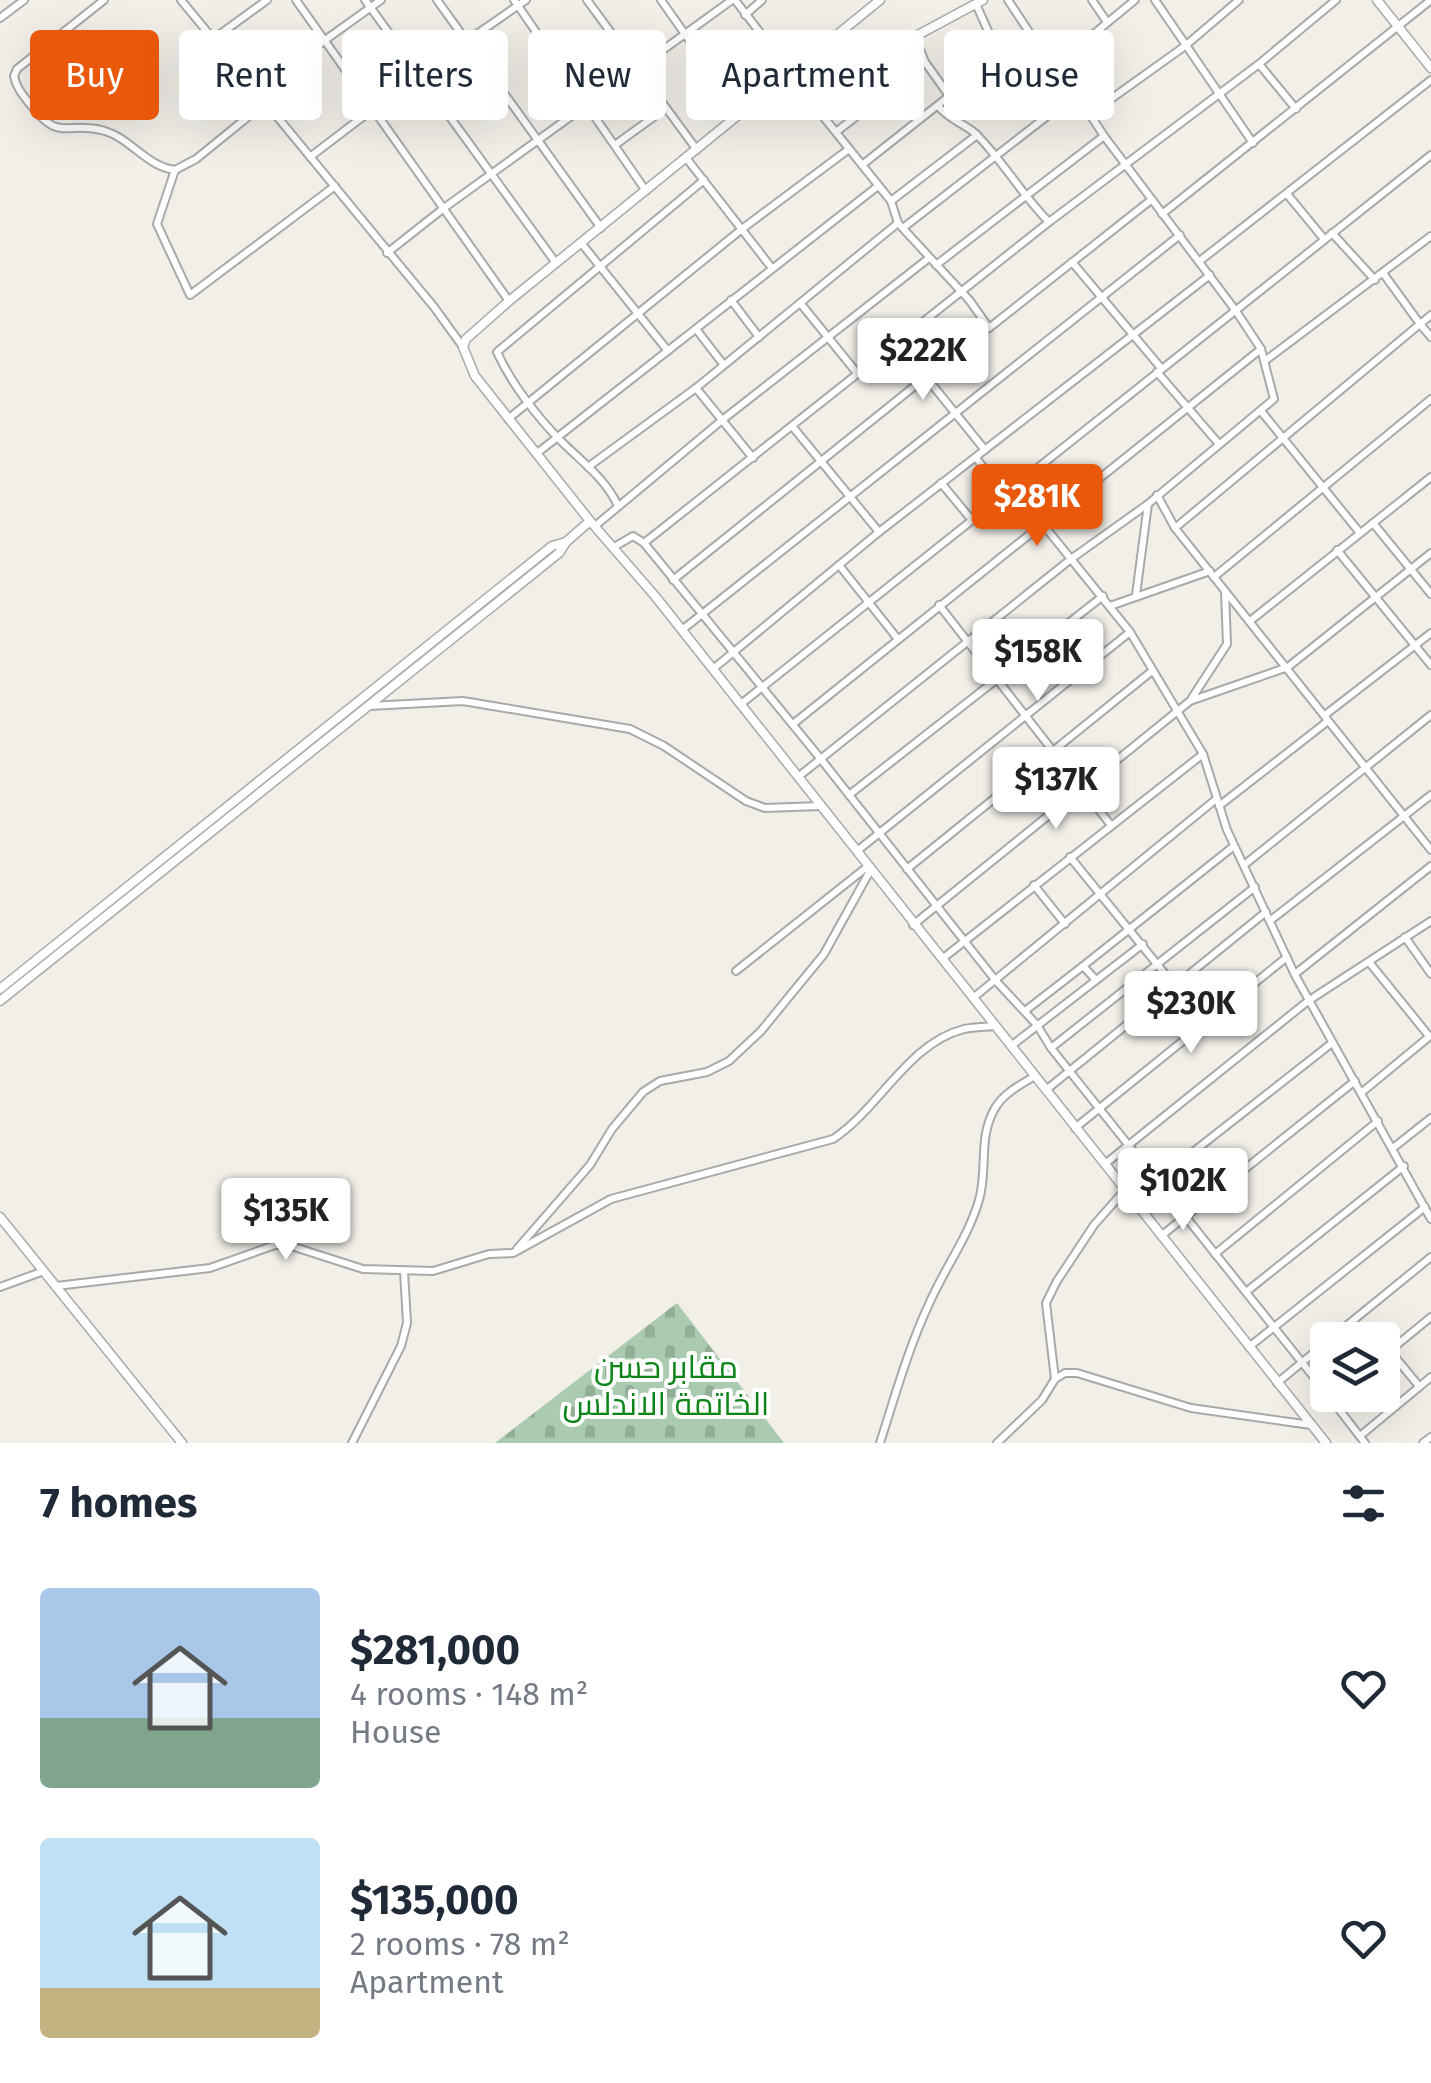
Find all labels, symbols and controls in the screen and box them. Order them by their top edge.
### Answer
chip: Buy [30,30,159,120]
chip: Rent [179,30,322,120]
chip: Filters [342,30,508,120]
chip: New [528,30,666,120]
chip: Apartment [686,30,924,120]
chip: House [944,30,1114,120]
pin: $222K [853,318,993,403]
text: $222K [879,331,967,369]
pin: $281K [967,464,1107,549]
text: $281K [994,477,1080,515]
pin: $158K [968,619,1108,704]
text: $158K [994,632,1082,670]
pin: $137K [986,747,1126,832]
text: $137K [1015,760,1097,798]
pin: $230K [1121,971,1261,1056]
text: $230K [1146,984,1236,1022]
pin: $102K [1113,1148,1253,1233]
text: $102K [1140,1161,1226,1199]
pin: $135K [216,1178,356,1263]
text: $135K [243,1191,329,1229]
map controls [1310,1322,1400,1412]
button: layers [1310,1322,1400,1412]
park label: مقابر حسن الخاتمة الاندلس [563,1348,769,1423]
icon: filters [1336,1476,1391,1531]
text: 7 homes [40,1478,197,1528]
text: $281,000 [350,1625,520,1675]
icon: home [120,1628,240,1748]
icon: heart [1336,1661,1391,1716]
text: 4 rooms · 148 m² [350,1675,588,1713]
text: House [350,1713,441,1751]
text: $135,000 [350,1875,519,1925]
icon: home [120,1878,240,1998]
icon: heart [1336,1911,1391,1966]
text: 2 rooms · 78 m² [350,1925,570,1963]
text: Apartment [350,1963,504,2001]

